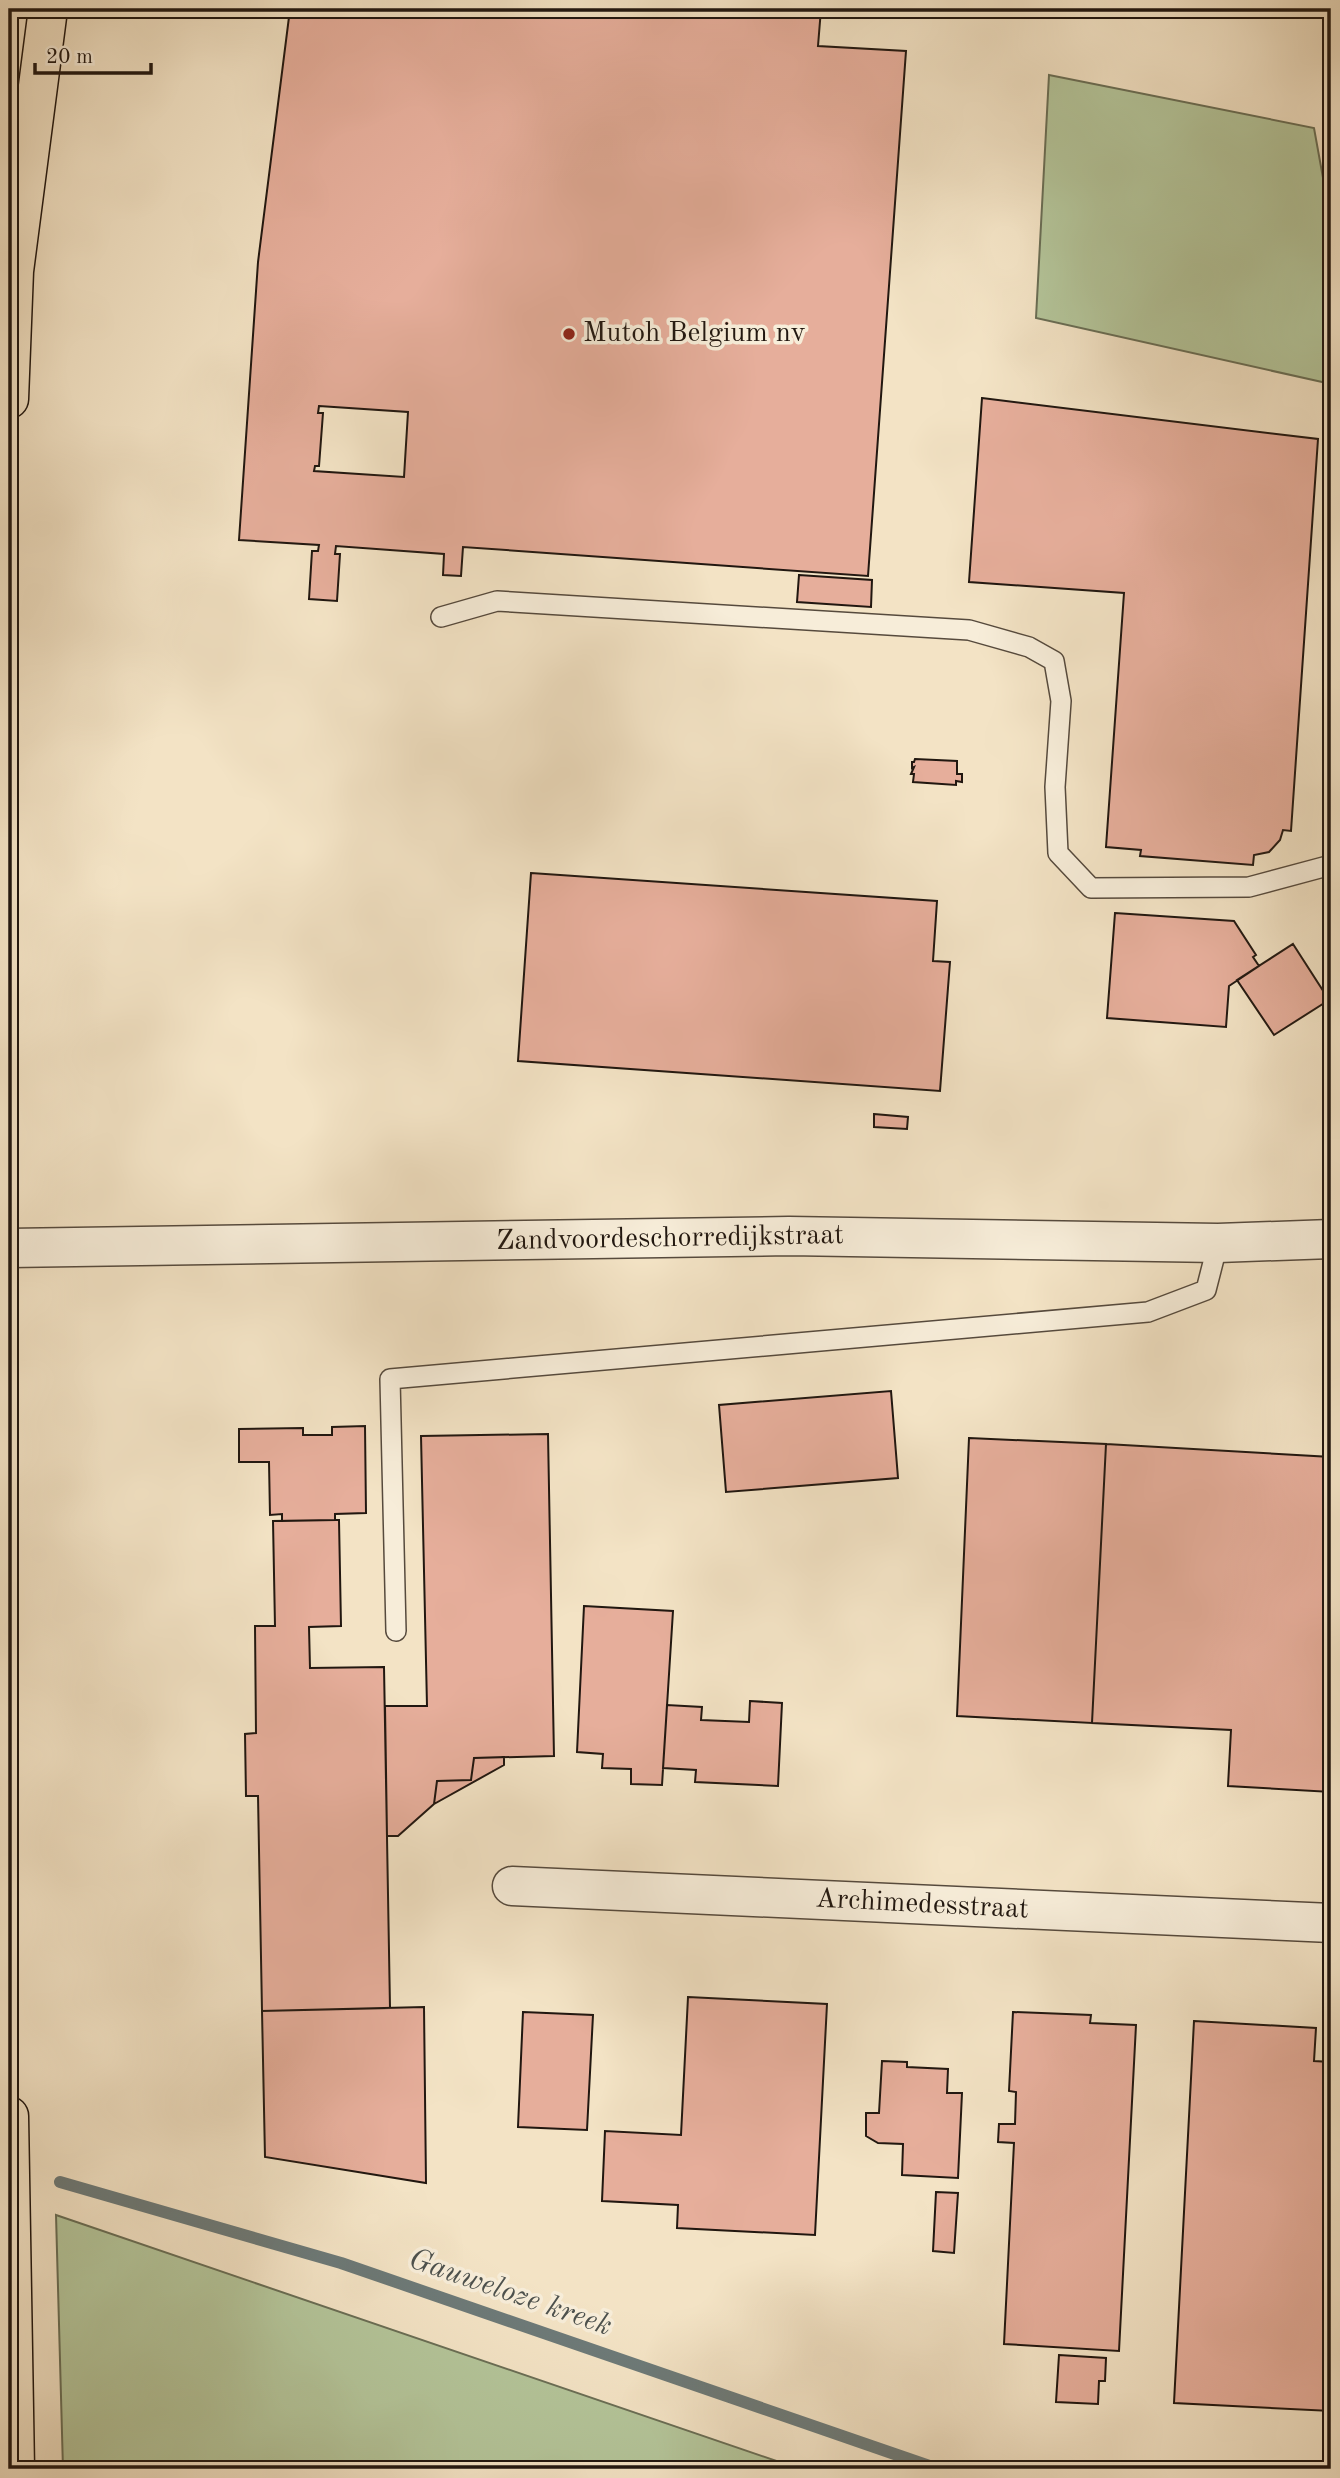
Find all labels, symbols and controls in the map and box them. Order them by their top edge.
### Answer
scale bar [35,32,150,76]
text: 20 m [46,47,93,68]
place label: Mutoh Belgium nv [583,320,806,348]
marker: Mutoh Belgium nv [561,326,577,342]
street label: Zandvoordeschorredijkstraat [496,1222,844,1256]
street label: Archimedesstraat [815,1885,1029,1925]
water label: Gauweloze kreek [405,2244,615,2342]

